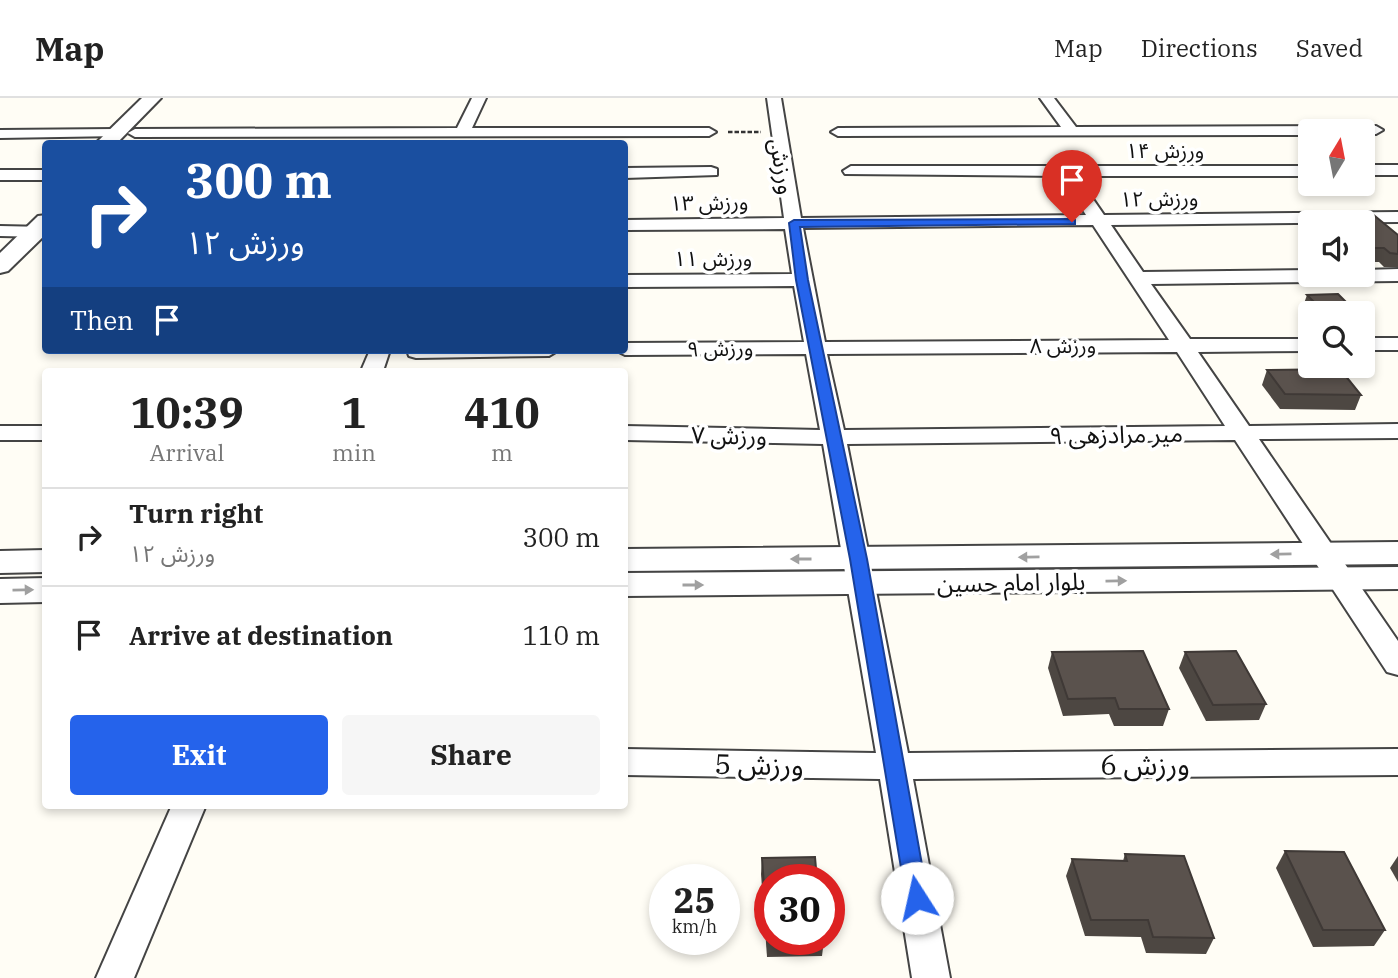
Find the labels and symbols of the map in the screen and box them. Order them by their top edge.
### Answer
north arrow [1298,119,1376,196]
street label: ورزش [762,135,804,197]
street label: ورزش ۱۴ [1126,136,1204,164]
pin [1042,150,1102,222]
street label: ورزش ۱۲ [1120,183,1198,213]
street label: ورزش ۱۳ [670,187,748,217]
street label: ورزش ۱۱ [674,244,752,272]
street label: ورزش ۸ [1030,331,1096,359]
street label: ورزش ۹ [687,333,753,363]
street label: میر مرادزهی ۹ [1049,417,1183,451]
street label: ورزش ۷ [691,418,767,452]
one-way arrow [1270,549,1292,560]
one-way arrow [1018,551,1040,563]
one-way arrow [790,553,812,565]
street label: بلوار امام حسین [936,565,1086,602]
one-way arrow [1106,575,1128,587]
one-way arrow [682,579,704,591]
one-way arrow [12,584,34,596]
street label: ورزش 5 [714,745,804,783]
street label: ورزش 6 [1100,746,1190,783]
position arrow [880,861,954,935]
speed limit sign: 30 [754,864,845,955]

